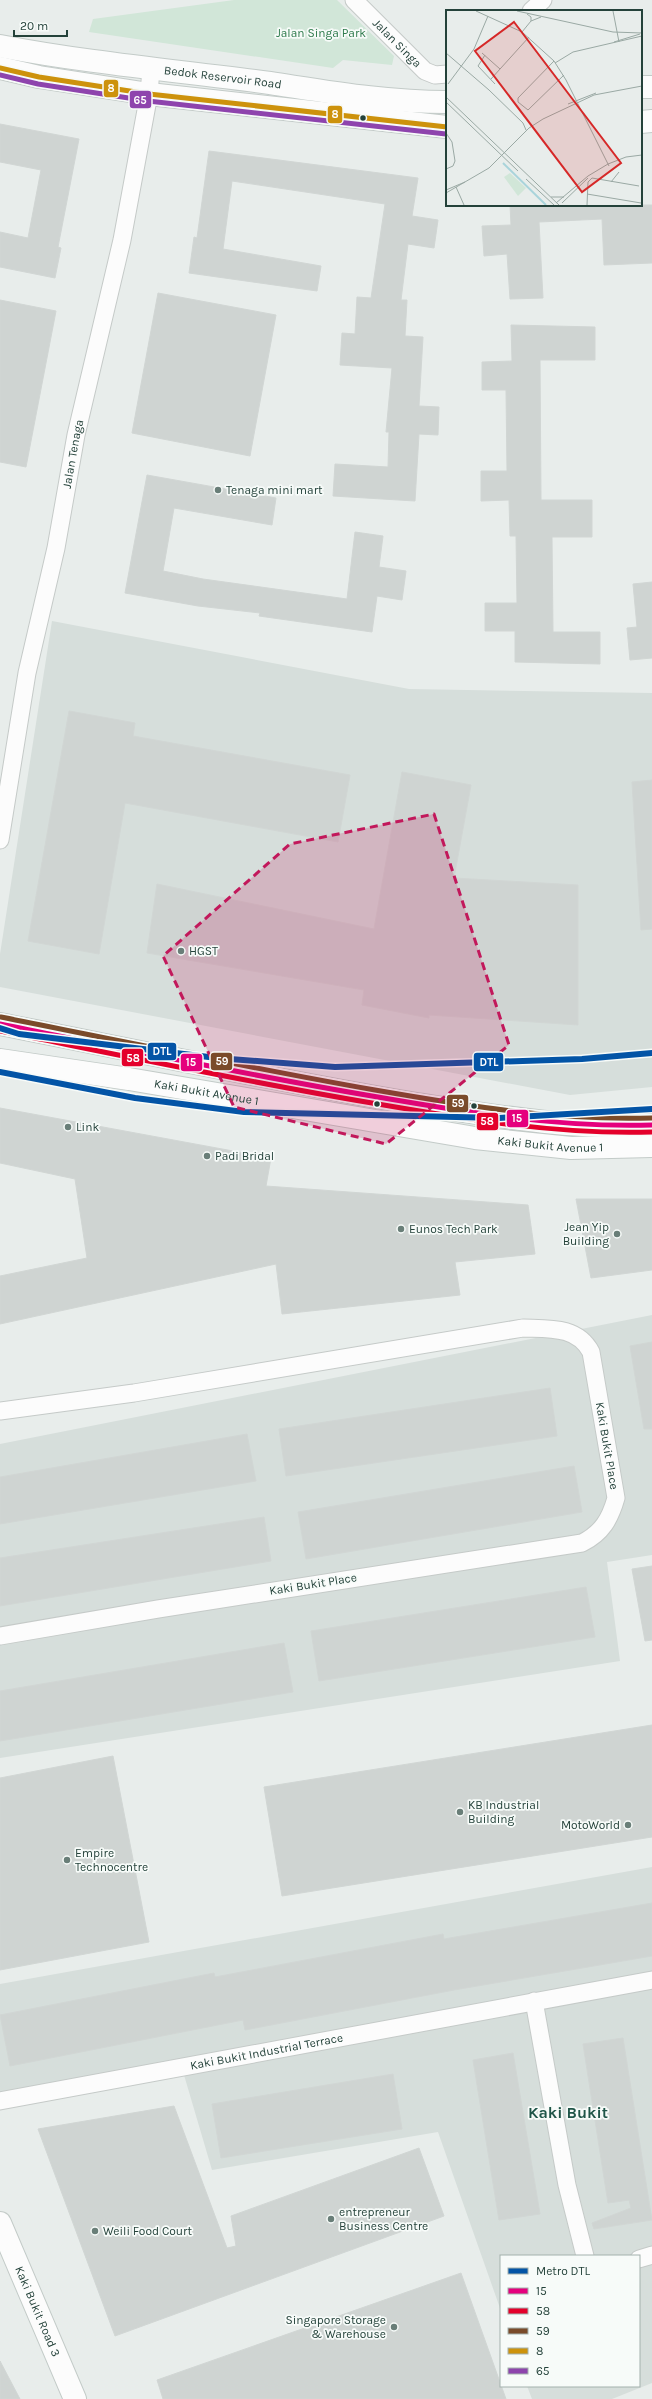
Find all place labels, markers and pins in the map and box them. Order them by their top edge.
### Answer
unlabelled marker [358,113,368,123]
place label: Tenaga mini mart [226,483,323,497]
marker: Tenaga mini mart [213,485,223,495]
place label: HGST [189,944,218,958]
marker: HGST [176,946,186,956]
unlabelled marker [372,1099,382,1109]
unlabelled marker [469,1101,479,1111]
place label: Link [76,1120,99,1134]
marker: Link [63,1122,73,1132]
place label: Padi Bridal [215,1149,274,1163]
marker: Padi Bridal [202,1151,212,1161]
place label: Jean Yip Building [563,1220,609,1248]
place label: Eunos Tech Park [409,1222,498,1236]
marker: Eunos Tech Park [396,1224,406,1234]
marker: Jean Yip Building [612,1229,622,1239]
place label: KB Industrial Building [468,1798,539,1826]
marker: KB Industrial Building [455,1807,465,1817]
place label: MotoWorld [561,1818,620,1832]
marker: MotoWorld [623,1820,633,1830]
place label: Empire Technocentre [75,1846,148,1874]
marker: Empire Technocentre [62,1855,72,1865]
place label: entrepreneur Business Centre [339,2205,428,2233]
marker: entrepreneur Business Centre [326,2214,336,2224]
place label: Weili Food Court [103,2224,192,2238]
marker: Weili Food Court [90,2226,100,2236]
place label: Singapore Storage & Warehouse [285,2313,386,2341]
marker: Singapore Storage & Warehouse [389,2322,399,2332]

